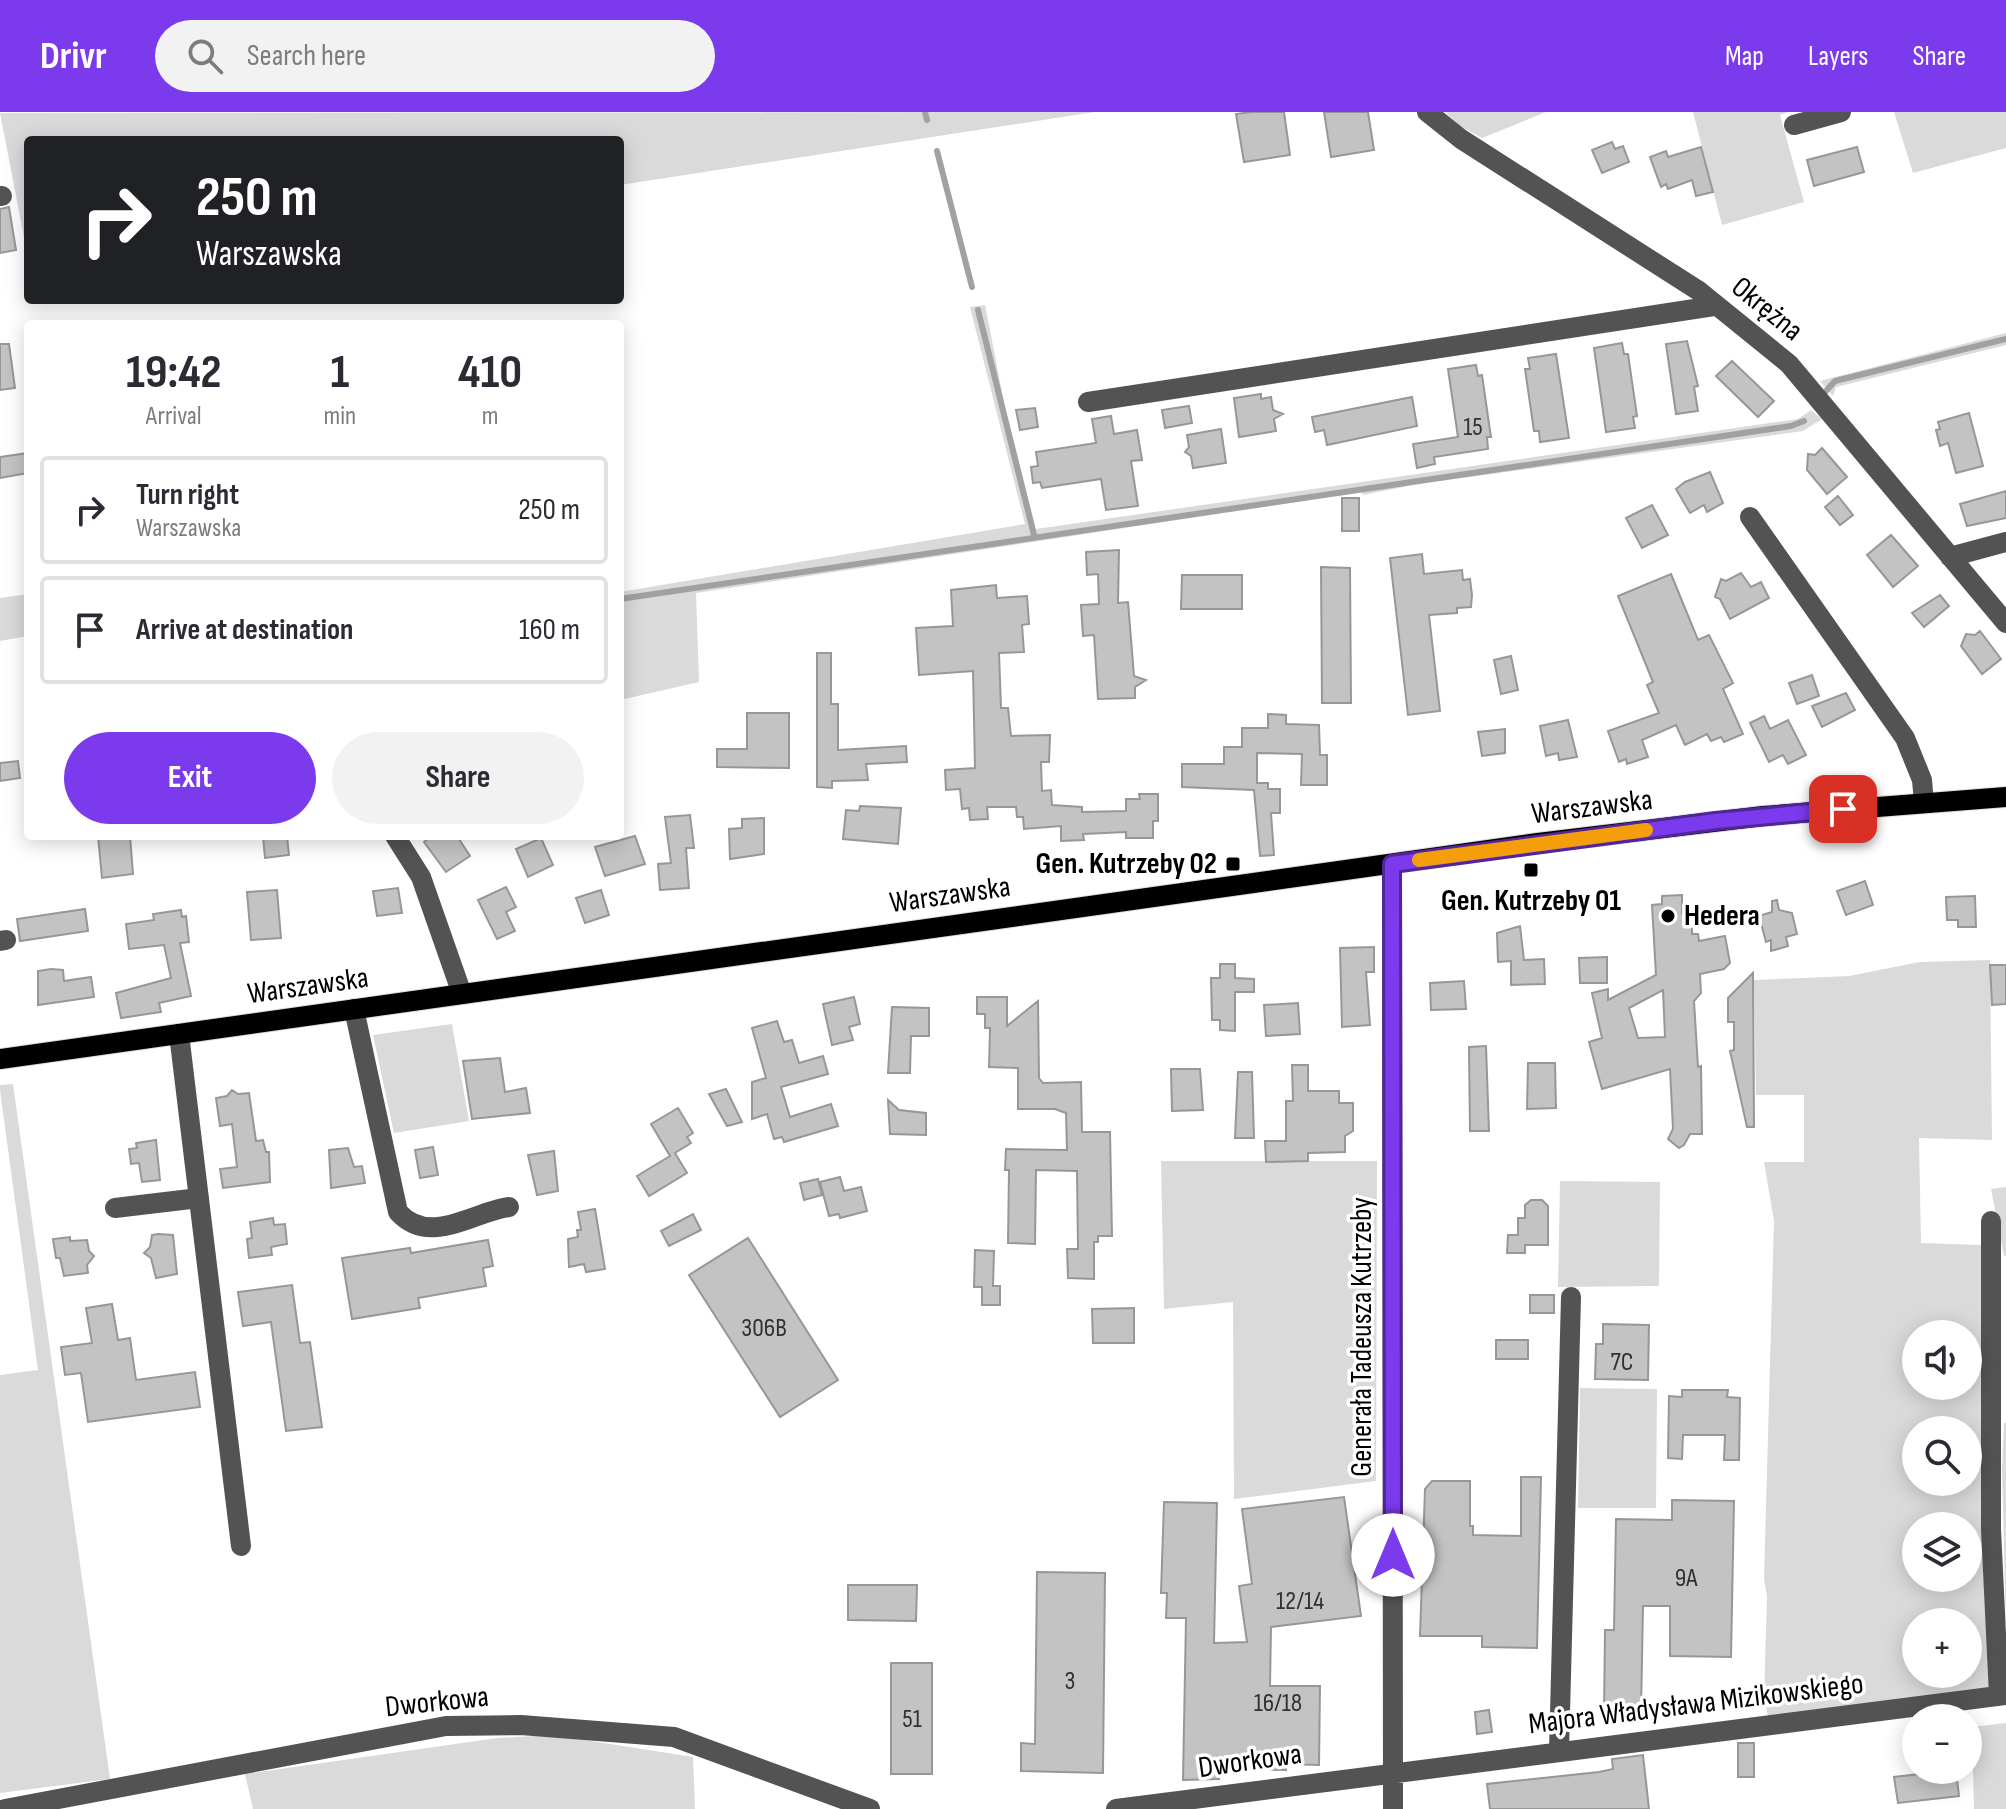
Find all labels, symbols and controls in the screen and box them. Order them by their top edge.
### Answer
search box [155,20,715,92]
text: Drivr [40,34,107,79]
icon: search [183,34,227,78]
text: Search here [247,38,366,74]
text: Map [1725,40,1764,73]
text: Layers [1808,40,1868,73]
text: Share [1912,40,1966,73]
text: 250 m [196,165,318,232]
icon: right [64,168,168,272]
text: Warszawska [196,233,342,276]
street label: Okrężna [1724,269,1810,349]
text: 19:42 [126,344,222,401]
text: 1 [330,344,349,401]
text: 410 [458,344,522,401]
text: Arrival [146,401,202,432]
text: min [324,401,356,432]
text: m [482,401,498,432]
house number: 15 [1463,412,1483,443]
text: Turn right [136,477,239,513]
icon: right [68,488,112,532]
text: 250 m [518,492,580,528]
text: Warszawska [136,513,241,544]
icon: arrive [68,608,112,652]
text: Arrive at destination [136,612,353,648]
text: 160 m [519,612,580,648]
button: Exit [64,732,316,824]
button: Share [332,732,584,824]
pin [1809,775,1877,843]
street label: Warszawska [1529,782,1655,832]
icon: arrive [1821,787,1865,831]
place label: Gen. Kutrzeby 02 [1035,846,1217,882]
marker: Gen. Kutrzeby 02 [1224,855,1242,873]
marker: Gen. Kutrzeby 01 [1522,861,1540,879]
street label: Warszawska [887,869,1013,921]
place label: Gen. Kutrzeby 01 [1441,883,1621,919]
place label: Hedera [1684,898,1760,934]
marker: Hedera [1659,907,1677,925]
street label: Warszawska [245,960,371,1012]
street label: Generała Tadeusza Kutrzeby [1344,1197,1380,1477]
house number: 306B [741,1313,787,1344]
map controls [1902,1320,1982,1784]
button: sound [1902,1320,1982,1400]
house number: 7C [1611,1347,1633,1378]
button: search [1902,1416,1982,1496]
button: layers [1902,1512,1982,1592]
position arrow [1351,1513,1435,1597]
house number: 9A [1675,1563,1698,1594]
house number: 12/14 [1276,1586,1324,1617]
button: + [1902,1608,1982,1688]
house number: 3 [1065,1666,1075,1697]
street label: Majora Władysława Mizikowskiego [1527,1666,1865,1742]
street label: Dworkowa [383,1679,491,1725]
house number: 16/18 [1254,1688,1302,1719]
house number: 51 [902,1704,922,1735]
button: − [1902,1704,1982,1784]
street label: Dworkowa [1196,1736,1304,1786]

